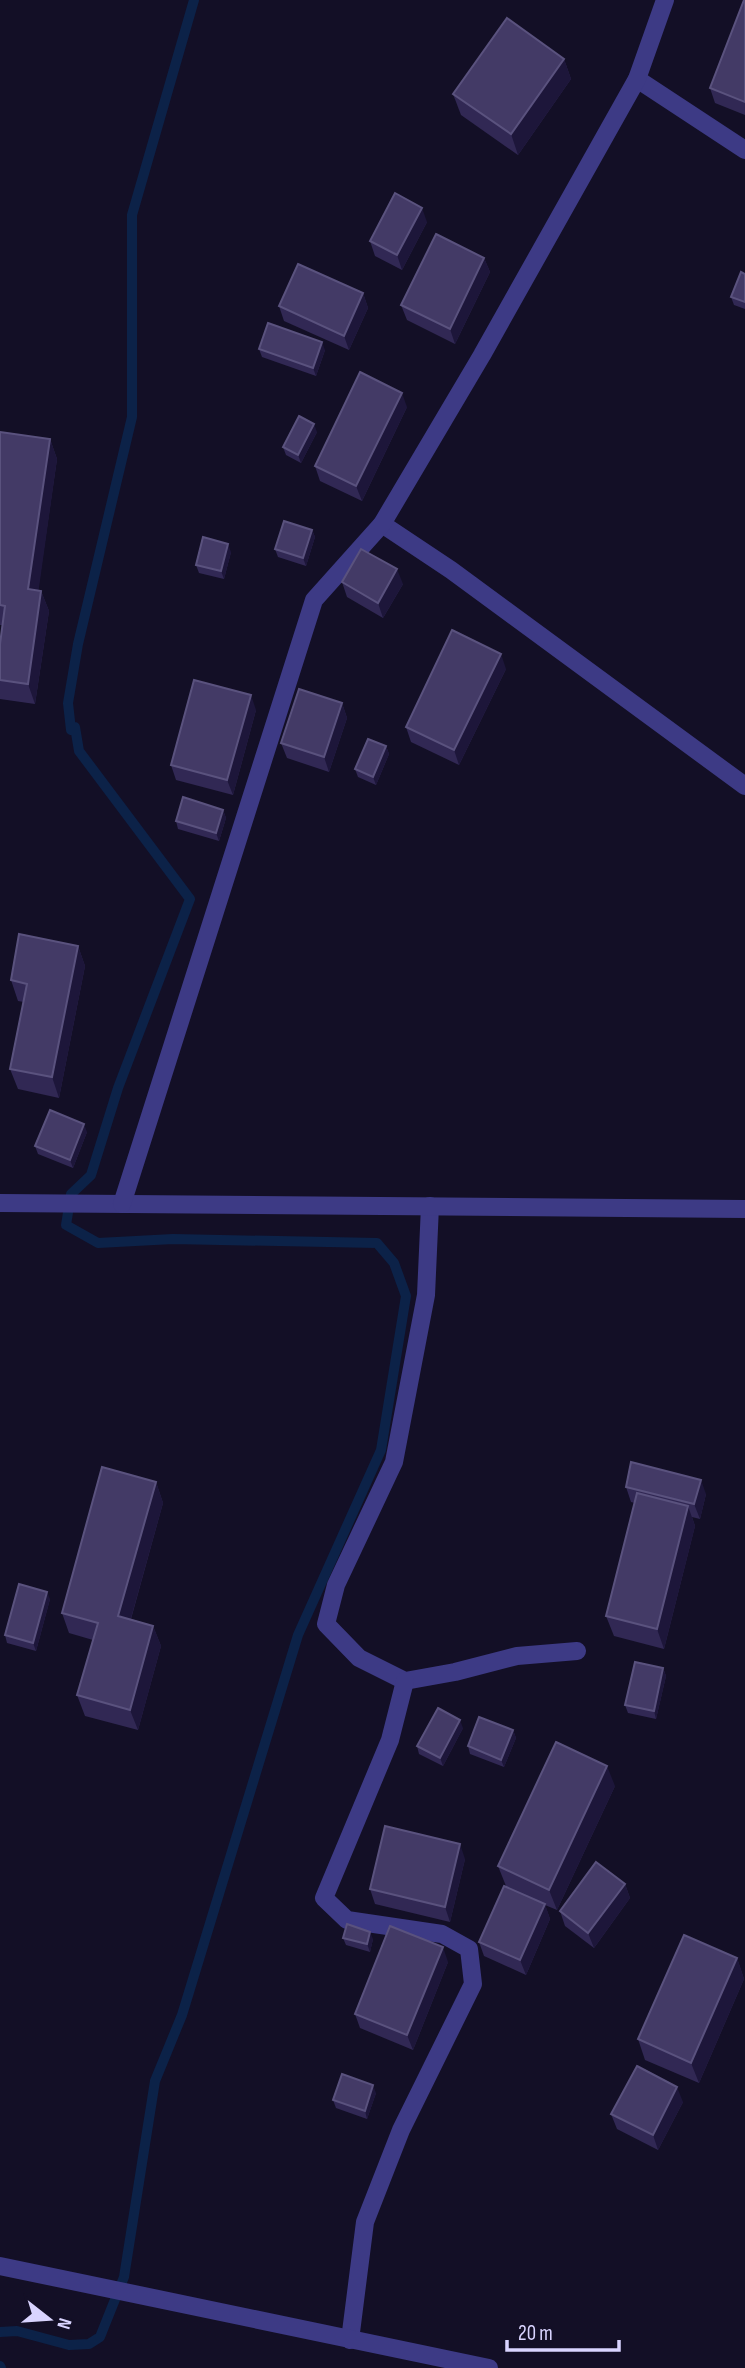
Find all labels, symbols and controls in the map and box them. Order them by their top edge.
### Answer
north arrow [14,2284,84,2354]
scale bar [507,2308,619,2352]
text: N [51,2315,76,2332]
text: 20 m [518,2321,553,2346]

